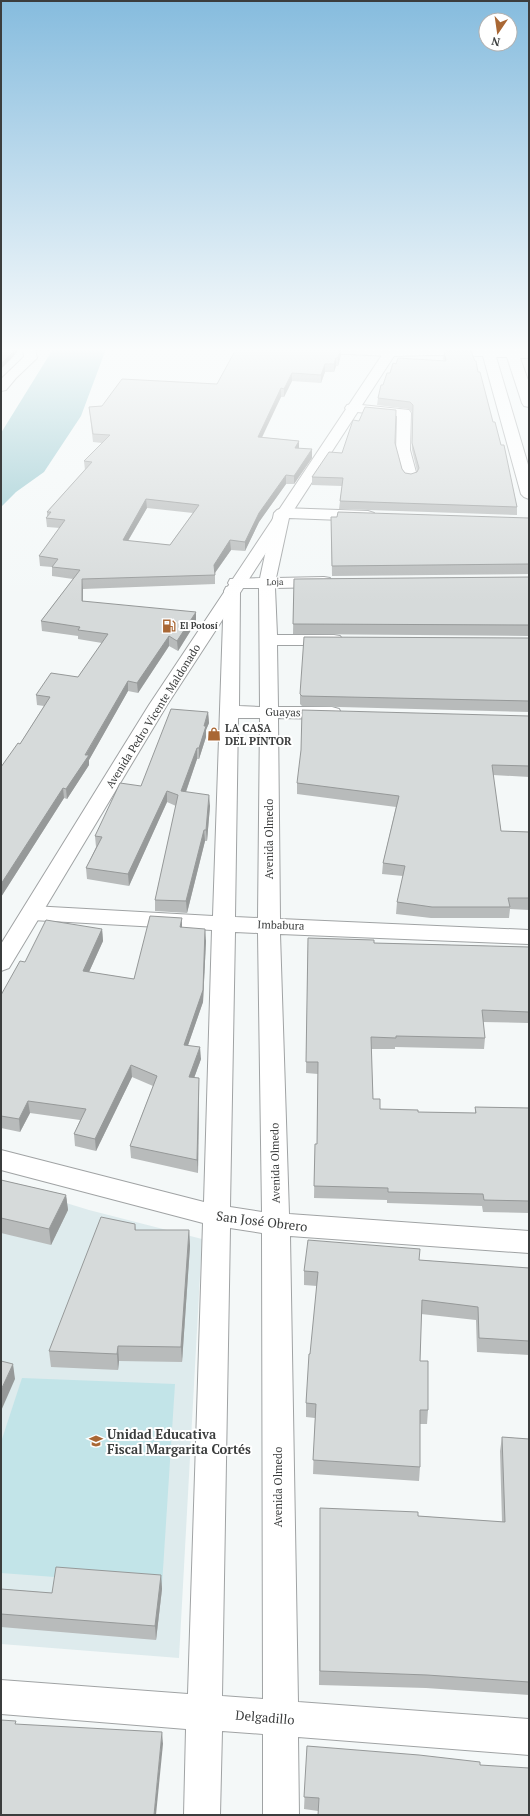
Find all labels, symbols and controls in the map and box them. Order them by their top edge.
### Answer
north arrow [478,12,518,52]
text: N [489,34,501,50]
street label: Loja [266,576,284,588]
fuel station icon: El Potosí [161,618,177,634]
place label: El Potosí [180,620,218,632]
street label: Avenida Pedro Vicente Maldonado [103,641,203,791]
street label: Guayas [265,705,301,719]
place label: LA CASA DEL PINTOR [225,721,292,748]
shop icon: LA CASA DEL PINTOR [206,726,222,742]
street label: Avenida Olmedo [262,799,276,879]
street label: Imbabura [257,917,305,933]
street label: Avenida Olmedo [267,1123,283,1203]
street label: San José Obrero [215,1206,309,1236]
place label: Unidad Educativa Fiscal Margarita Cortés [107,1425,251,1458]
school or university icon: Unidad Educativa Fiscal Margarita Cortés [88,1433,104,1449]
street label: Avenida Olmedo [271,1447,285,1527]
street label: Delgadillo [235,1705,295,1729]

